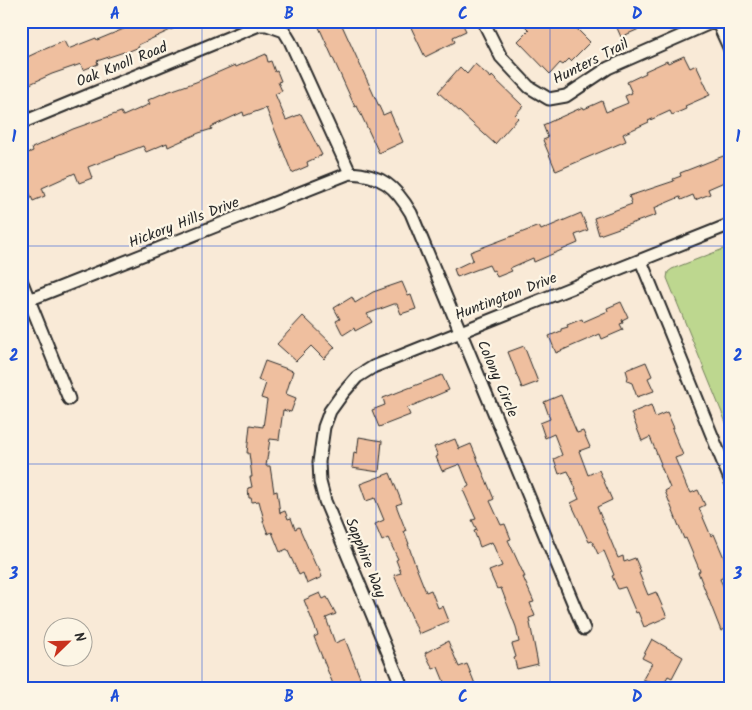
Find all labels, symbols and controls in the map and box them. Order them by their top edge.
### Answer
text: A [110,2,120,27]
text: B [284,2,294,27]
text: C [458,2,468,27]
text: D [632,2,643,27]
street label: Hunters Trail [549,32,633,91]
street label: Oak Knoll Road [73,36,172,94]
text: 1 [12,125,17,150]
text: 1 [736,125,741,150]
street label: Hickory Hills Drive [125,191,243,255]
street label: Huntington Drive [451,266,561,327]
street label: Colony Circle [470,337,524,422]
text: 2 [9,344,19,369]
text: 2 [733,344,743,369]
street label: Sapphire Way [338,514,392,603]
text: 3 [9,562,19,587]
text: 3 [733,562,743,587]
north arrow [42,618,92,668]
text: N [67,629,91,646]
text: A [110,685,120,710]
text: B [284,685,294,710]
text: C [458,685,468,710]
text: D [632,685,643,710]

